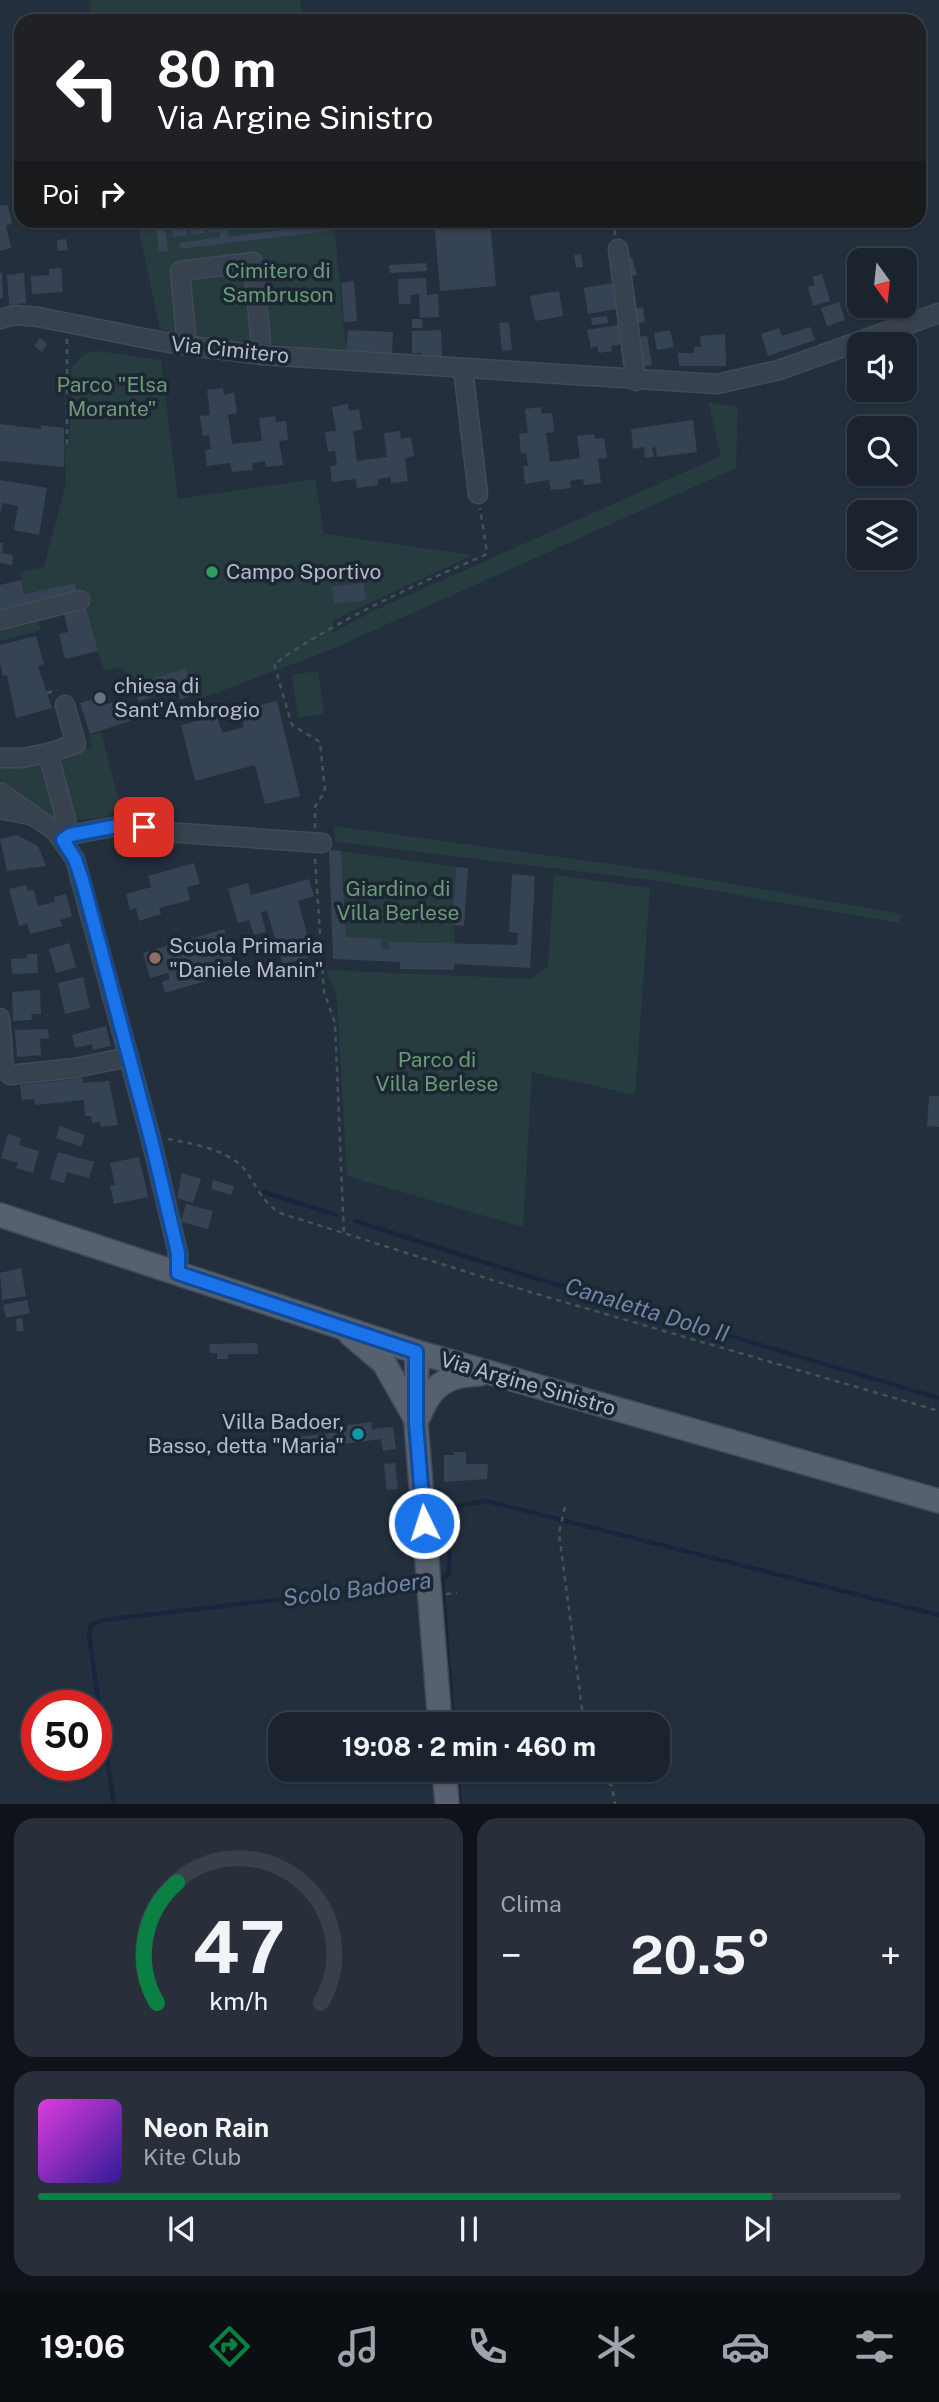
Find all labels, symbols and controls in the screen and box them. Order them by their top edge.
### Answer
text: 80 m [157,40,276,98]
icon: left [42,42,133,133]
text: Via Argine Sinistro [157,99,433,136]
icon: right [93,175,131,213]
text: Poi [42,179,79,210]
north arrow [847,248,917,318]
map controls [847,248,917,570]
park label: Cimitero di Sambruson [222,258,334,307]
street label: Via Cimitero [170,331,290,368]
button: sound [847,332,917,402]
park label: Parco "Elsa Morante" [56,372,168,421]
button: search [847,416,917,486]
button: layers [847,500,917,570]
place label: Campo Sportivo [226,559,381,584]
marker: Campo Sportivo [204,564,220,580]
place label: chiesa di Sant'Ambrogio [114,673,260,722]
marker: chiesa di Sant'Ambrogio [92,690,108,706]
pin [114,797,174,857]
icon: arrive [125,808,163,846]
park label: Giardino di Villa Berlese [337,876,459,925]
place label: Scuola Primaria "Daniele Manin" [169,933,324,982]
marker: Scuola Primaria "Daniele Manin" [147,950,163,966]
park label: Parco di Villa Berlese [376,1047,498,1096]
water label: Canaletta Dolo II [562,1272,732,1347]
street label: Via Argine Sinistro [438,1347,619,1421]
place label: Villa Badoer, Basso, detta "Maria" [148,1409,344,1458]
marker: Villa Badoer, Basso, detta "Maria" [350,1426,366,1442]
position arrow [387,1486,461,1560]
water label: Scolo Badoera [281,1566,433,1611]
speed limit sign: 50 [21,1690,112,1781]
text: 19:08 · 2 min · 460 m [342,1731,596,1762]
text: Clima [501,1890,562,1917]
text: 47 [192,1905,285,1990]
text: 20.5° [631,1925,771,1986]
text: − [501,1933,522,1978]
text: + [880,1933,901,1978]
text: km/h [209,1986,268,2016]
text: Neon Rain [143,2112,269,2143]
text: Kite Club [143,2143,241,2170]
icon: previous [163,2210,201,2248]
icon: pause [450,2210,488,2248]
icon: next [738,2210,776,2248]
icon: directions [205,2322,254,2371]
icon: music [334,2322,383,2371]
icon: phone [463,2322,512,2371]
icon: climate [592,2322,641,2371]
icon: car [721,2322,770,2371]
icon: filters [850,2322,899,2371]
text: 19:06 [40,2328,125,2365]

